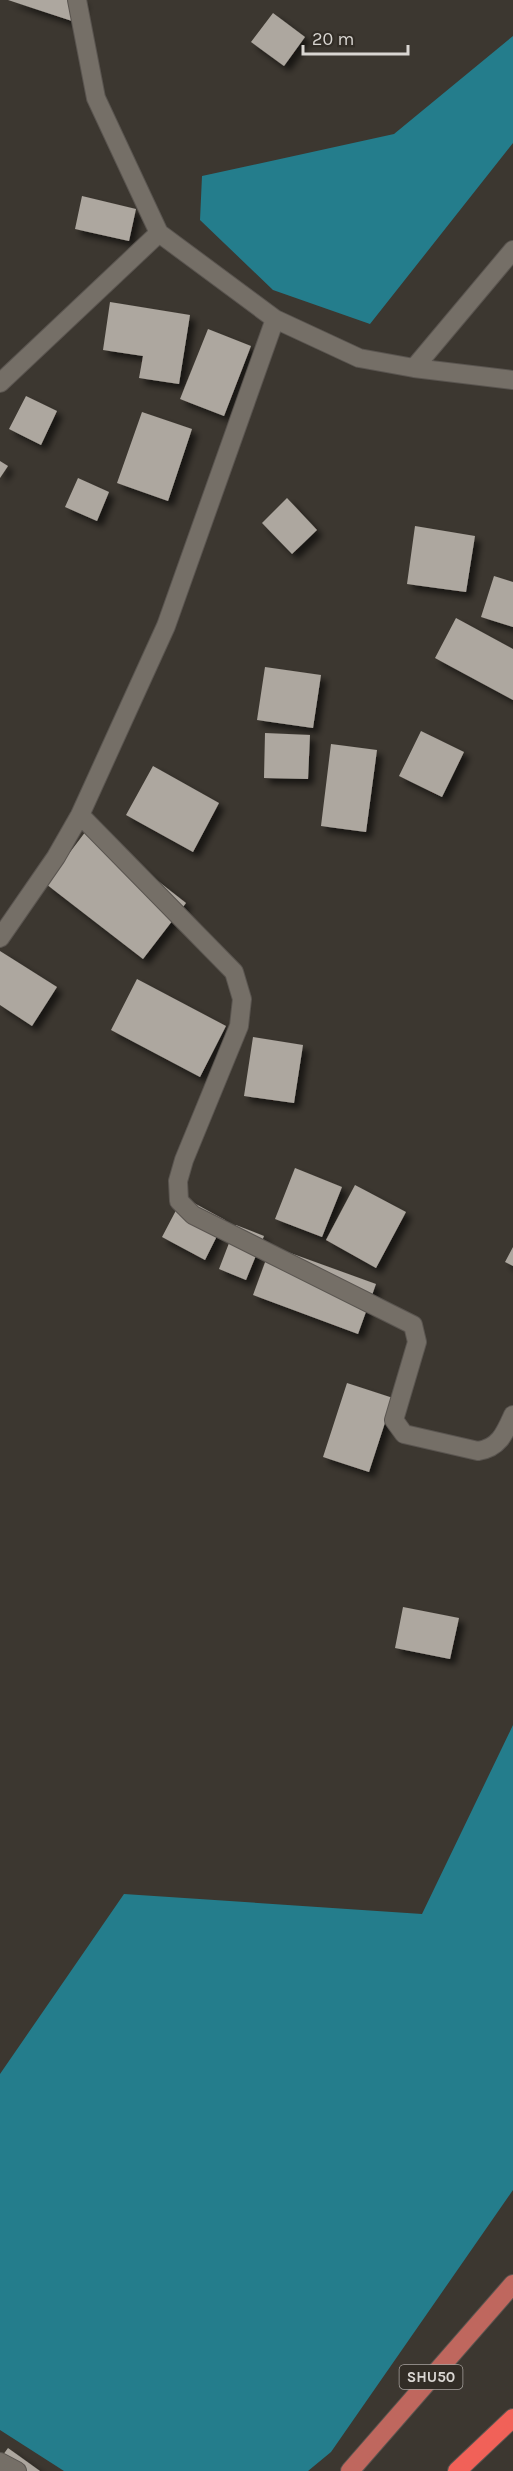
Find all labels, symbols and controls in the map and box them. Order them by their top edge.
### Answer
scale bar [303,18,408,56]
text: 20 m [312,28,354,50]
road number: SHU50 [400,2365,462,2389]

